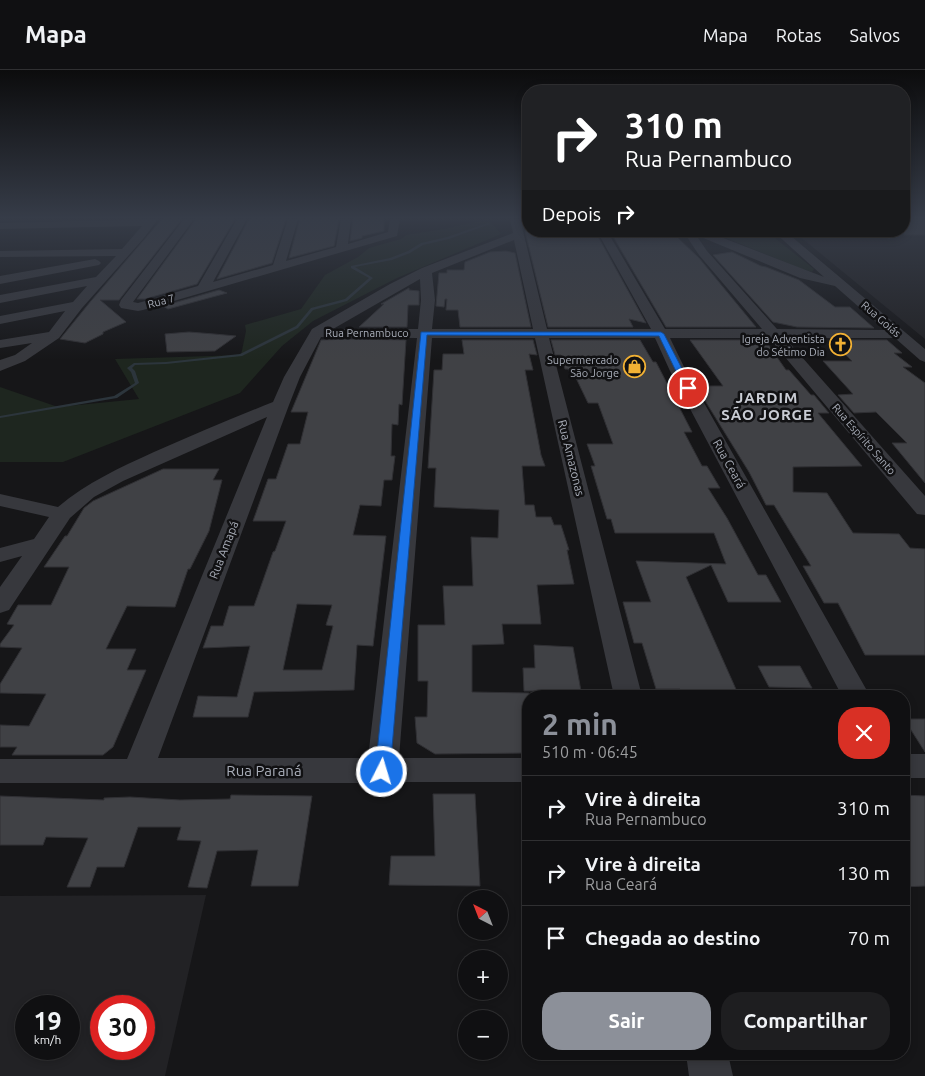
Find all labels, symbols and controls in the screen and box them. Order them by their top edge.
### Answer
text: Mapa [25,21,87,48]
text: Mapa [703,25,748,45]
text: Rotas [776,25,822,45]
text: Salvos [850,25,900,45]
icon: right [542,105,607,170]
text: 310 m [625,105,723,145]
text: Rua Pernambuco [625,146,792,171]
icon: right [611,200,639,228]
text: Depois [542,203,601,225]
street label: Rua 7 [146,292,176,310]
street label: Rua Goiás [859,299,903,339]
street label: Rua Pernambuco [325,327,409,339]
place label: Igreja Adventista do Sétimo Dia [742,333,825,358]
church icon: Igreja Adventista do Sétimo Dia [829,333,853,357]
place label: Supermercado São Jorge [547,354,619,379]
shop icon: Supermercado São Jorge [623,354,647,378]
pin [667,367,709,409]
icon: arrive [674,374,702,402]
district label: JARDIM SÃO JORGE [721,389,813,423]
street label: Rua Espírito Santo [830,401,898,477]
street label: Rua Amazonas [556,418,587,497]
street label: Rua Ceará [711,437,748,491]
street label: Rua Amapá [207,519,240,581]
text: 2 min [542,707,618,741]
button: close [838,707,890,759]
text: 510 m · 06:45 [542,743,638,761]
position arrow [355,745,407,797]
street label: Rua Paraná [226,762,302,779]
text: Vire à direita [585,788,701,810]
icon: right [542,794,570,822]
text: 310 m [837,797,890,819]
text: Rua Pernambuco [585,810,707,828]
text: Vire à direita [585,853,701,875]
icon: right [542,859,570,887]
text: 130 m [837,862,890,884]
text: Rua Ceará [585,875,657,893]
north arrow [458,890,508,940]
map controls [458,890,508,1060]
icon: arrive [542,924,570,952]
text: Chegada ao destino [585,927,761,949]
text: 70 m [848,927,890,949]
button: + [458,950,508,1000]
button: Sair [542,992,711,1050]
button: Compartilhar [721,992,890,1050]
speed limit sign: 30 [90,995,155,1060]
text: 19 [33,1007,62,1035]
button: − [458,1010,508,1060]
text: km/h [34,1033,61,1046]

